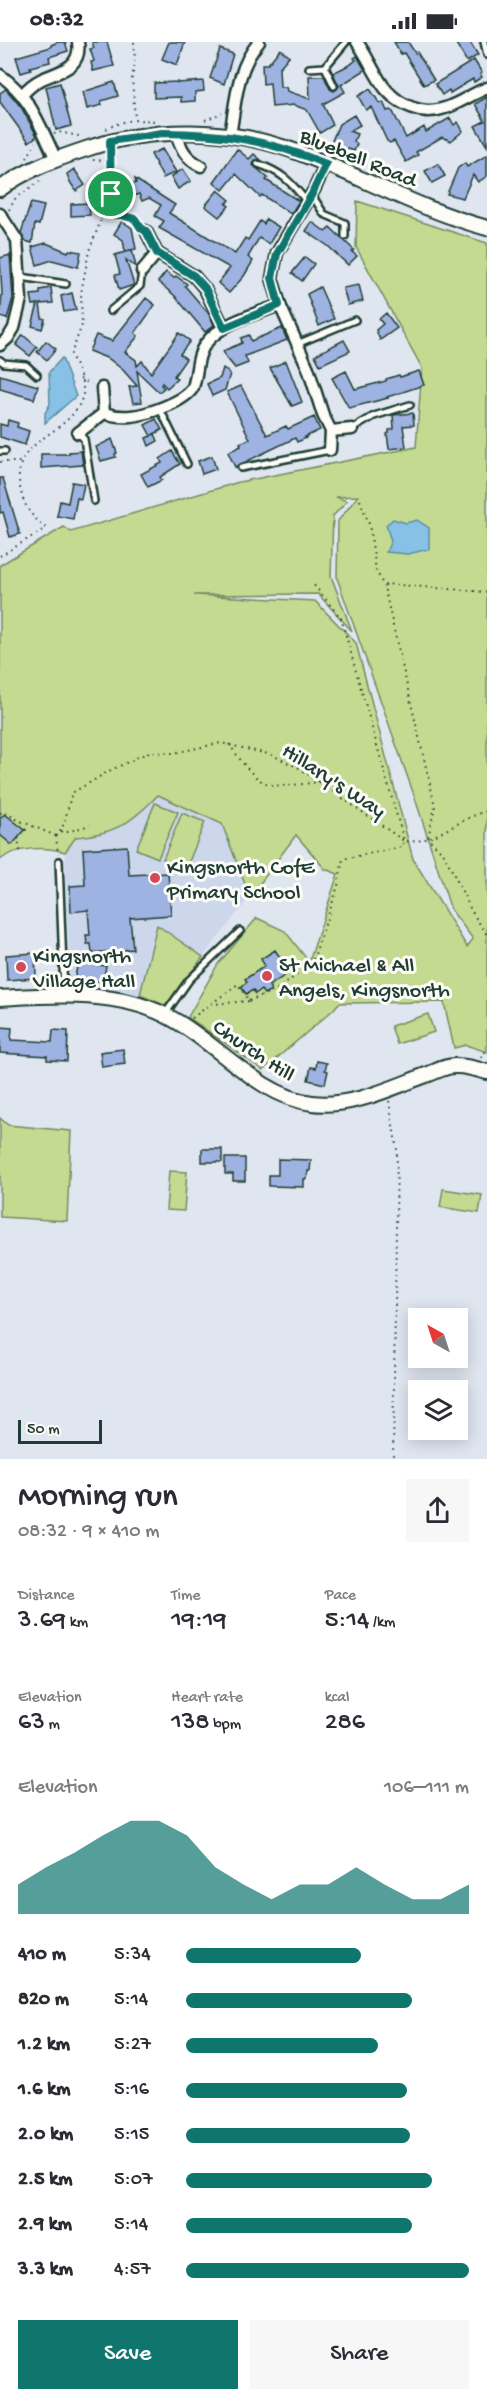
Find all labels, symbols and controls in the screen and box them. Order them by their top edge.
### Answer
text: 08:32 [30,8,84,34]
street label: Bluebell Road [294,124,422,196]
pin [85,168,136,219]
icon: arrive [94,177,127,210]
street label: Hillary's Way [276,739,390,826]
place label: Kingsnorth CofE Primary School [166,856,316,907]
marker: Kingsnorth CofE Primary School [148,871,162,885]
place label: Kingsnorth Village Hall [32,945,136,996]
place label: St Michael & All Angels, Kingsnorth [279,954,450,1005]
marker: Kingsnorth Village Hall [14,960,28,974]
marker: St Michael & All Angels, Kingsnorth [260,969,274,983]
street label: Church Hill [207,1015,299,1089]
north arrow [408,1308,468,1368]
map controls [408,1308,468,1440]
button: layers [408,1380,468,1440]
scale bar [18,1417,102,1444]
text: 50 m [27,1421,60,1440]
text: Morning run [18,1479,178,1517]
button: share [406,1479,469,1542]
text: 08:32 · 9 × 410 m [18,1521,160,1544]
text: Distance [18,1587,75,1606]
text: Time [171,1587,201,1606]
text: Pace [325,1587,356,1606]
text: 3.69 [18,1606,66,1637]
text: 19:19 [171,1606,227,1637]
text: 5:14 [325,1606,369,1637]
text: km [66,1614,88,1633]
text: /km [369,1614,395,1633]
text: Elevation [18,1689,82,1708]
text: Heart rate [171,1689,243,1708]
text: kcal [325,1689,350,1708]
text: 63 [18,1708,45,1739]
text: 138 [171,1708,210,1739]
text: 286 [325,1708,365,1739]
text: m [45,1716,60,1735]
text: bpm [210,1716,241,1735]
text: Elevation [18,1777,98,1800]
text: 106–111 m [384,1777,469,1800]
text: 410 m [18,1944,66,1967]
text: 5:34 [114,1944,151,1967]
text: 820 m [18,1989,69,2012]
text: 5:14 [114,1989,148,2012]
text: 1.2 km [18,2034,70,2057]
text: 5:27 [114,2034,151,2057]
text: 1.6 km [18,2079,70,2102]
text: 5:16 [114,2079,149,2102]
text: 2.0 km [18,2124,73,2147]
text: 5:15 [114,2124,149,2147]
text: 2.5 km [18,2169,72,2192]
text: 5:07 [114,2169,153,2192]
text: 2.9 km [18,2214,72,2237]
text: 5:14 [114,2214,148,2237]
text: 3.3 km [18,2259,73,2282]
text: 4:57 [114,2259,151,2282]
button: Save [18,2320,238,2389]
button: Share [250,2320,469,2389]

